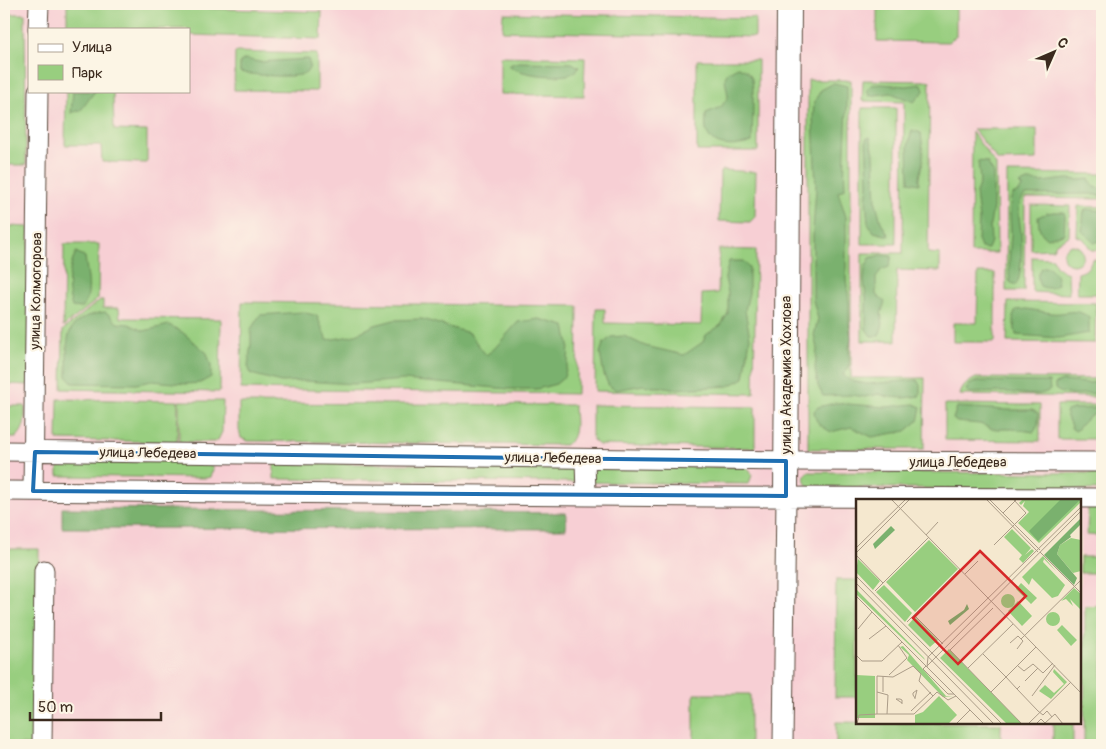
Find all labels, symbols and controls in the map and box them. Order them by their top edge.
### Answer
legend [28,28,190,92]
north arrow [1028,28,1078,78]
text: С [1054,34,1072,52]
text: Улица [72,38,112,57]
text: Парк [72,64,103,83]
street label: улица Колмогорова [26,232,46,351]
street label: улица Академика Хохлова [778,296,795,455]
street label: улица Лебедева [98,444,197,462]
street label: улица Лебедева [503,449,602,467]
street label: улица Лебедева [909,454,1006,471]
inset map [856,499,1081,724]
scale bar [30,689,161,721]
text: 50 m [38,698,73,717]

